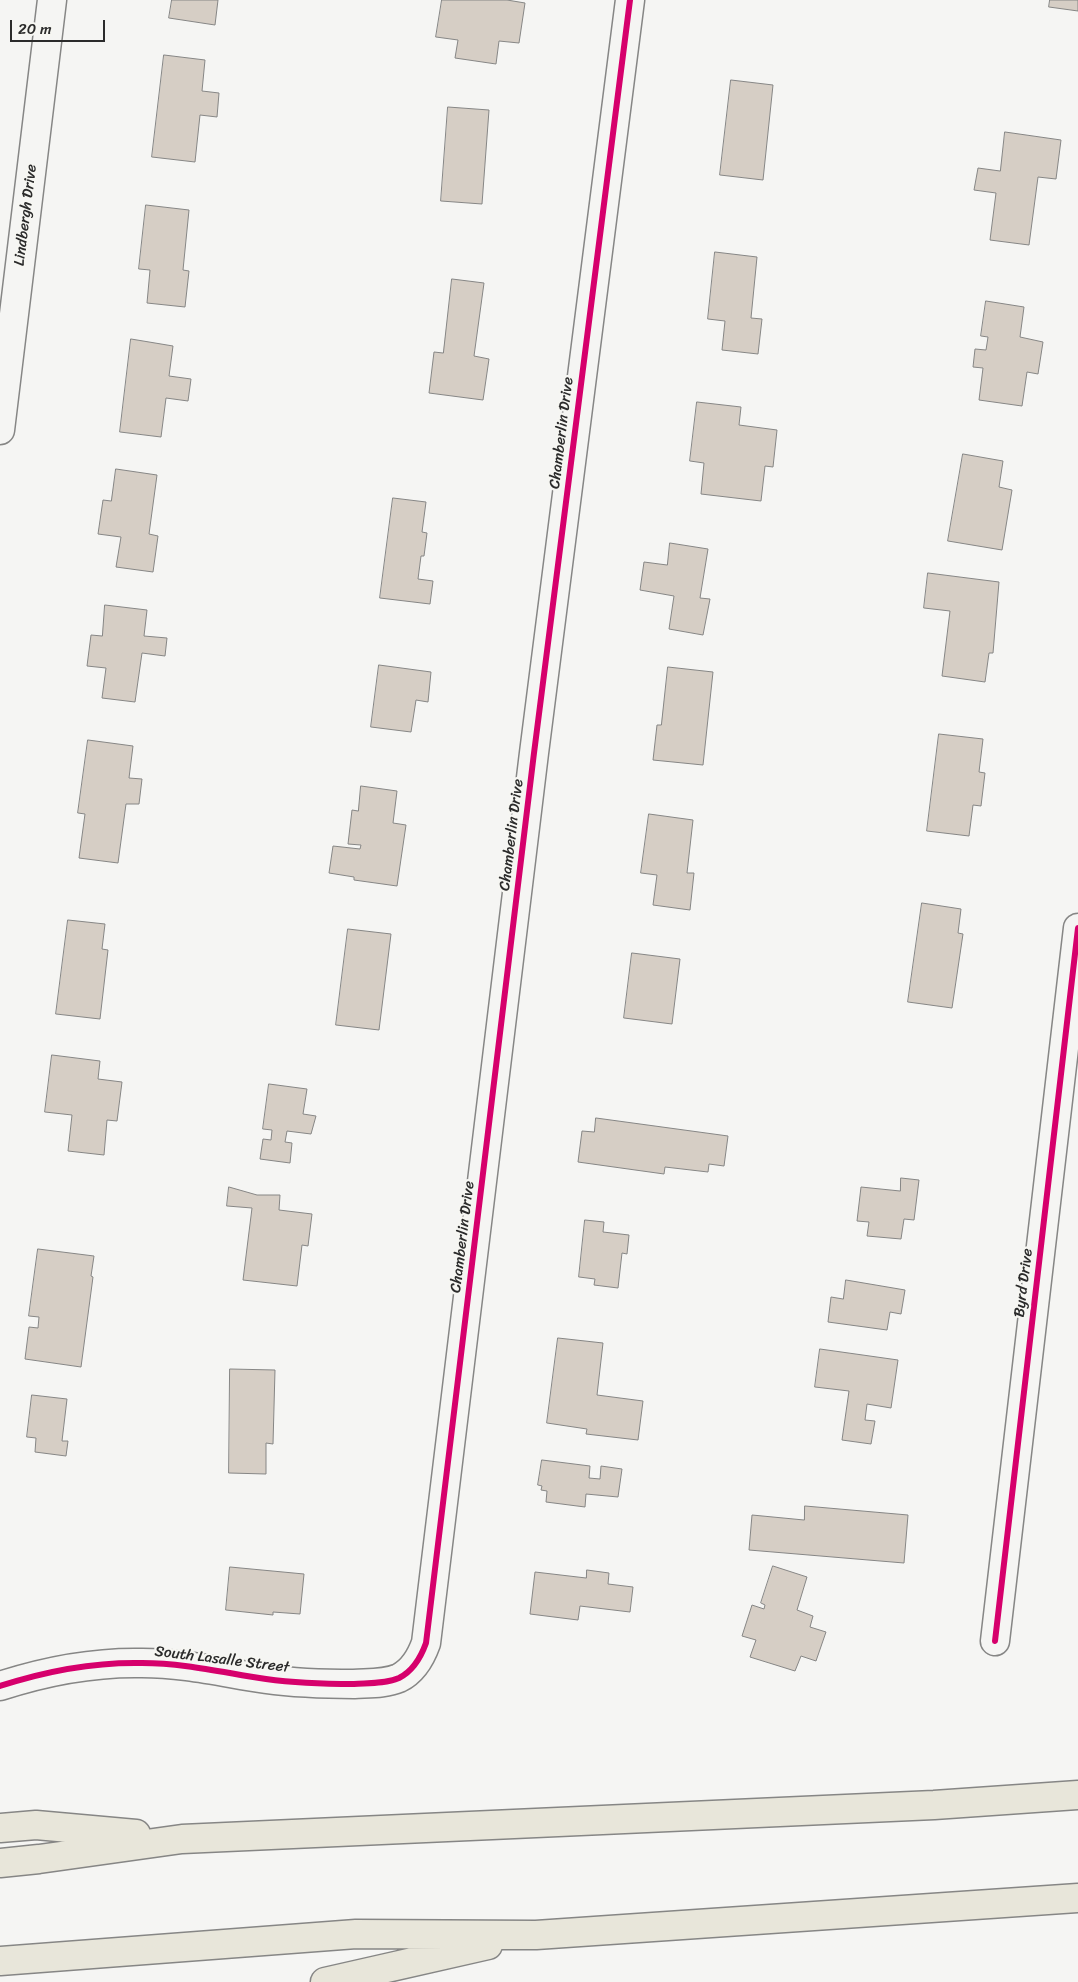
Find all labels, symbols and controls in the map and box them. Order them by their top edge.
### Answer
scale bar [12,10,108,42]
text: 20 m [18,16,52,42]
street label: Lindbergh Drive [11,163,41,267]
street label: Chamberlin Drive [546,376,578,490]
street label: Chamberlin Drive [496,778,528,892]
street label: Chamberlin Drive [447,1180,479,1294]
street label: Byrd Drive [1011,1248,1037,1318]
street label: South Lasalle Street [154,1643,290,1677]

